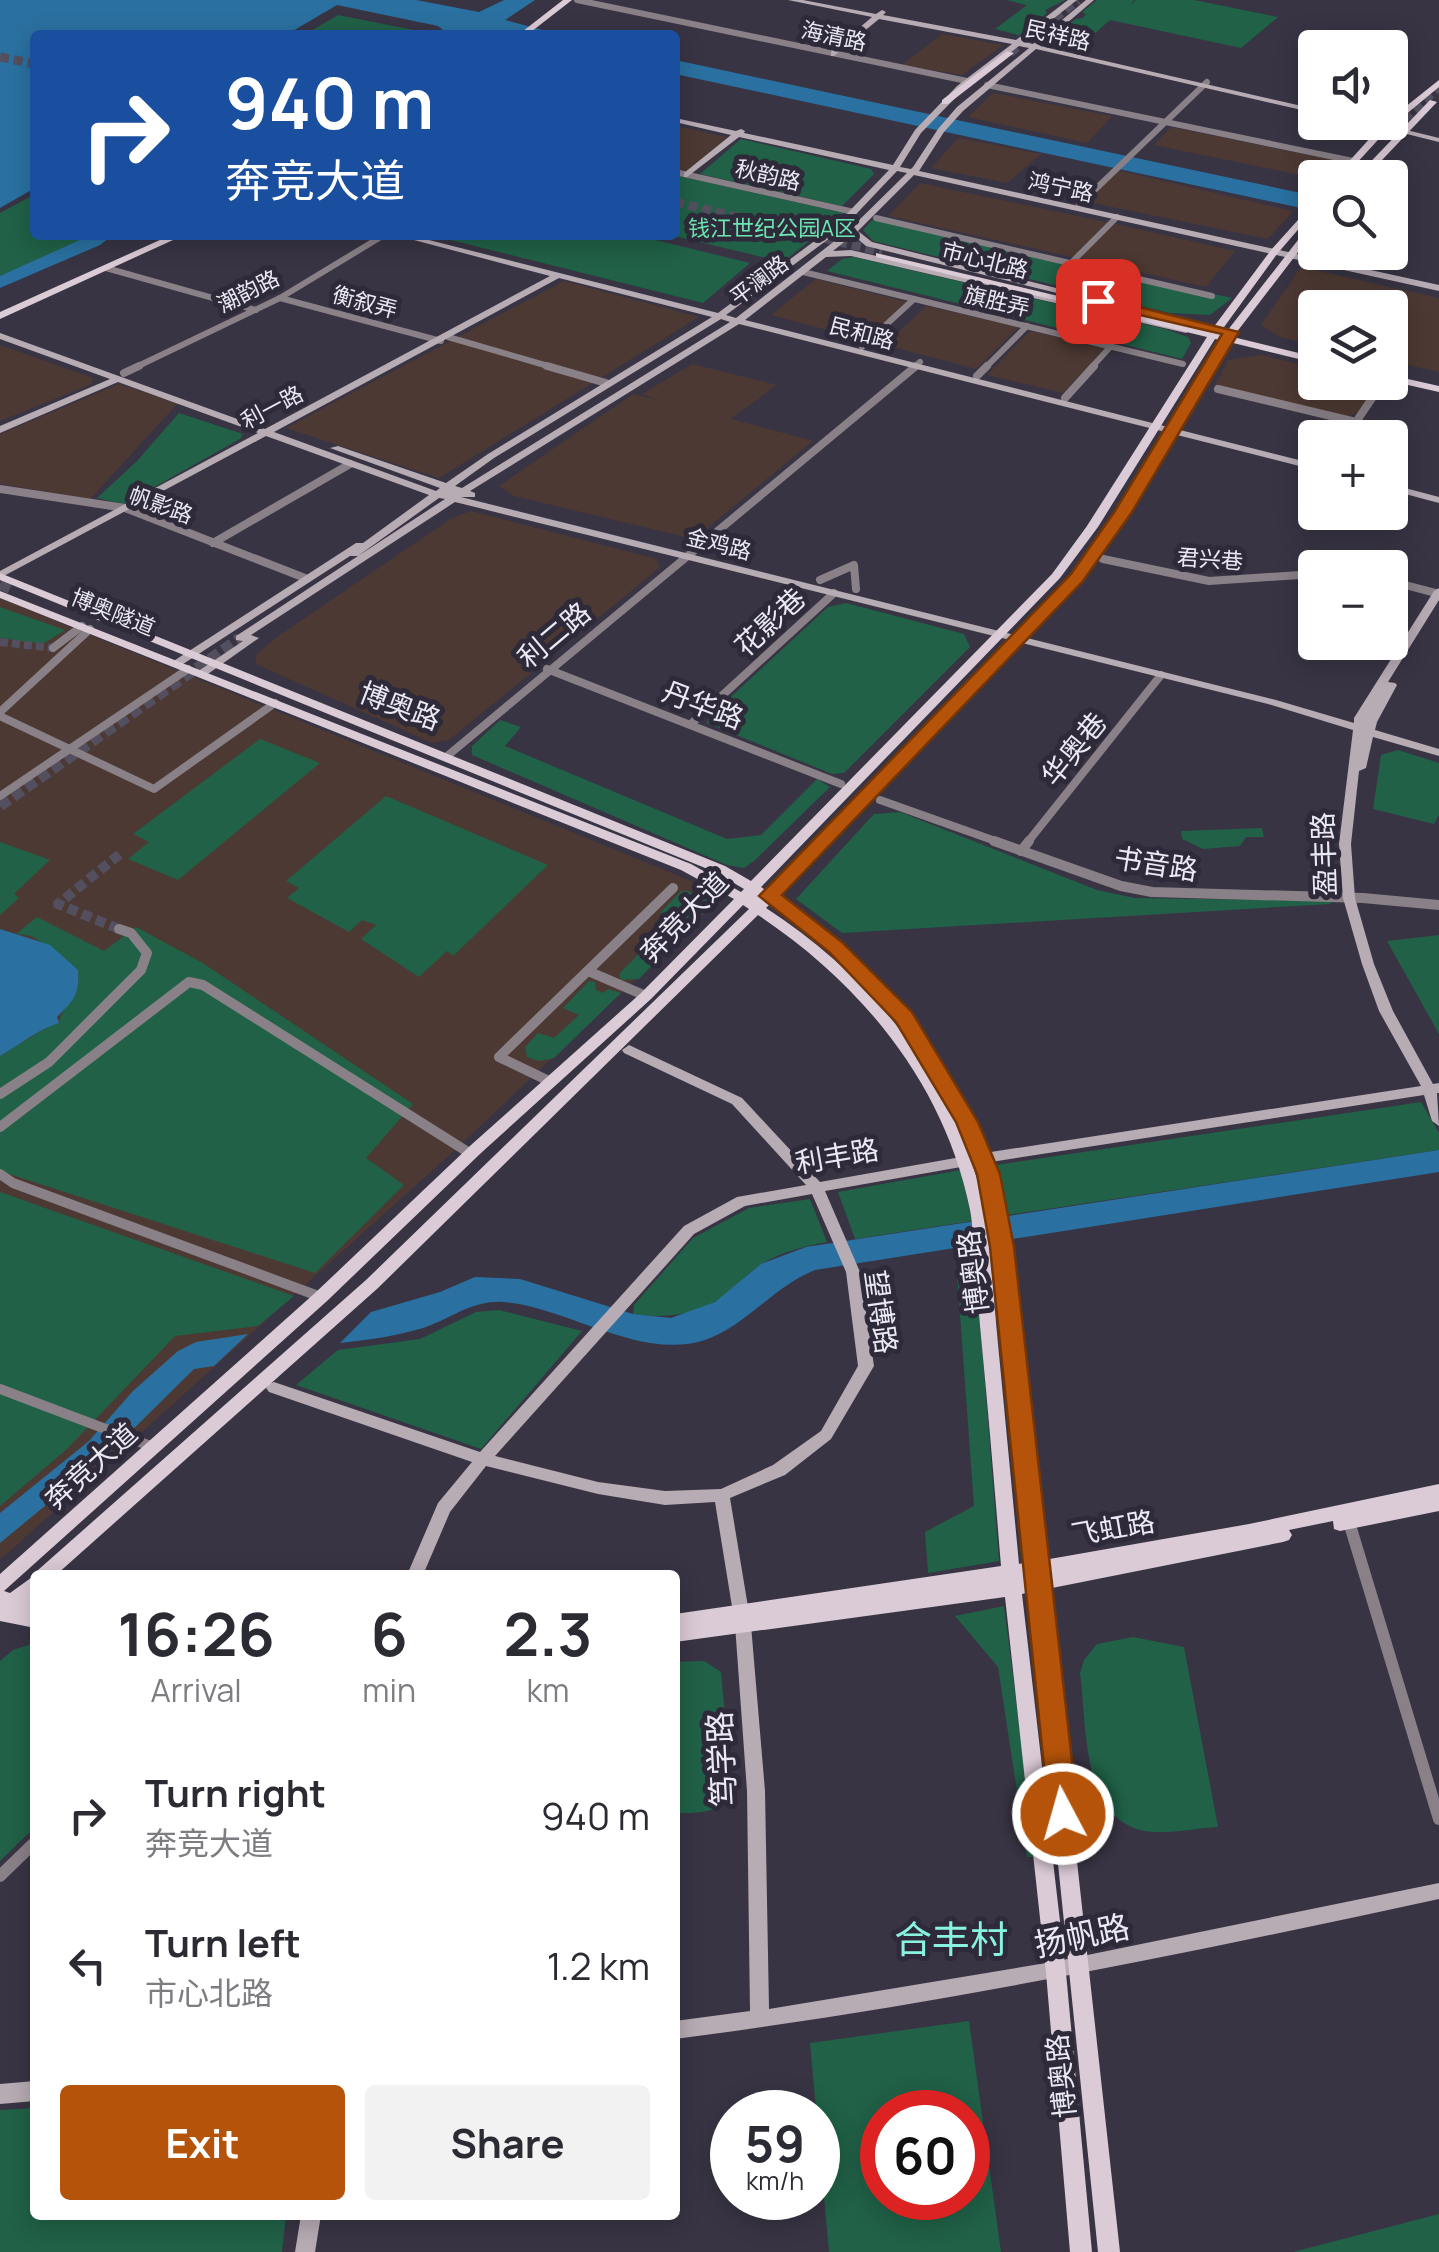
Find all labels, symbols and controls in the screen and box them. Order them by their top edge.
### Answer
street label: 民祥路 [1022,13,1094,57]
street label: 海清路 [799,14,869,58]
map controls [1298,30,1408,660]
button: sound [1298,30,1408,140]
text: 940 m [225,54,434,150]
icon: right [60,70,190,200]
text: 奔竞大道 [225,149,405,211]
street label: 秋韵路 [732,153,804,197]
button: search [1298,160,1408,270]
street label: 鸿宁路 [1026,165,1096,209]
park label: 钱江世纪公园A区 [688,213,856,243]
street label: 市心北路 [939,235,1031,285]
street label: 平澜路 [724,248,794,312]
pin [1056,259,1141,344]
street label: 潮韵路 [212,263,284,319]
icon: arrive [1071,274,1126,329]
street label: 衡叙弄 [329,279,401,325]
street label: 旗胜弄 [961,279,1033,323]
button: layers [1298,290,1408,400]
street label: 民和路 [826,310,898,356]
street label: 利一路 [236,378,308,436]
button: + [1298,420,1408,530]
street label: 帆影路 [125,480,197,530]
street label: 金鸡路 [683,521,755,567]
street label: 君兴巷 [1176,542,1244,576]
button: − [1298,550,1408,660]
street label: 花影巷 [726,579,813,664]
street label: 博奥隧道 [67,582,159,642]
street label: 利二路 [509,593,598,676]
street label: 丹华路 [657,671,749,737]
street label: 博奥路 [354,672,446,738]
street label: 华奥巷 [1032,704,1114,793]
street label: 盈丰路 [1303,811,1343,897]
street label: 书音路 [1112,838,1201,888]
street label: 奔竞大道 [631,863,736,970]
street label: 利丰路 [792,1129,881,1181]
street label: 博奥路 [948,1228,996,1316]
street label: 望博路 [857,1268,907,1356]
street label: 奔竞大道 [36,1414,145,1517]
street label: 飞虹路 [1068,1501,1157,1553]
text: 16:26 [118,1592,275,1674]
text: 6 [370,1592,408,1674]
text: 2.3 [504,1592,592,1674]
text: Arrival [150,1668,242,1712]
text: min [362,1668,416,1712]
text: km [526,1668,569,1712]
street label: 笃学路 [697,1710,745,1808]
position arrow [1011,1762,1115,1866]
text: Turn right [145,1766,326,1818]
icon: right [60,1788,115,1843]
text: 940 m [541,1789,650,1841]
text: 奔竞大道 [145,1821,273,1865]
street label: 扬帆路 [1030,1904,1133,1967]
district label: 合丰村 [894,1912,1008,1964]
text: Turn left [145,1916,301,1968]
icon: left [60,1938,115,1993]
text: 1.2 km [547,1939,650,1991]
text: 市心北路 [145,1971,273,2015]
street label: 博奥路 [1037,2032,1083,2120]
button: Exit [60,2085,345,2200]
button: Share [365,2085,650,2200]
speed limit sign: 60 [860,2090,990,2220]
text: 59 [745,2109,805,2177]
text: km/h [746,2163,804,2198]

